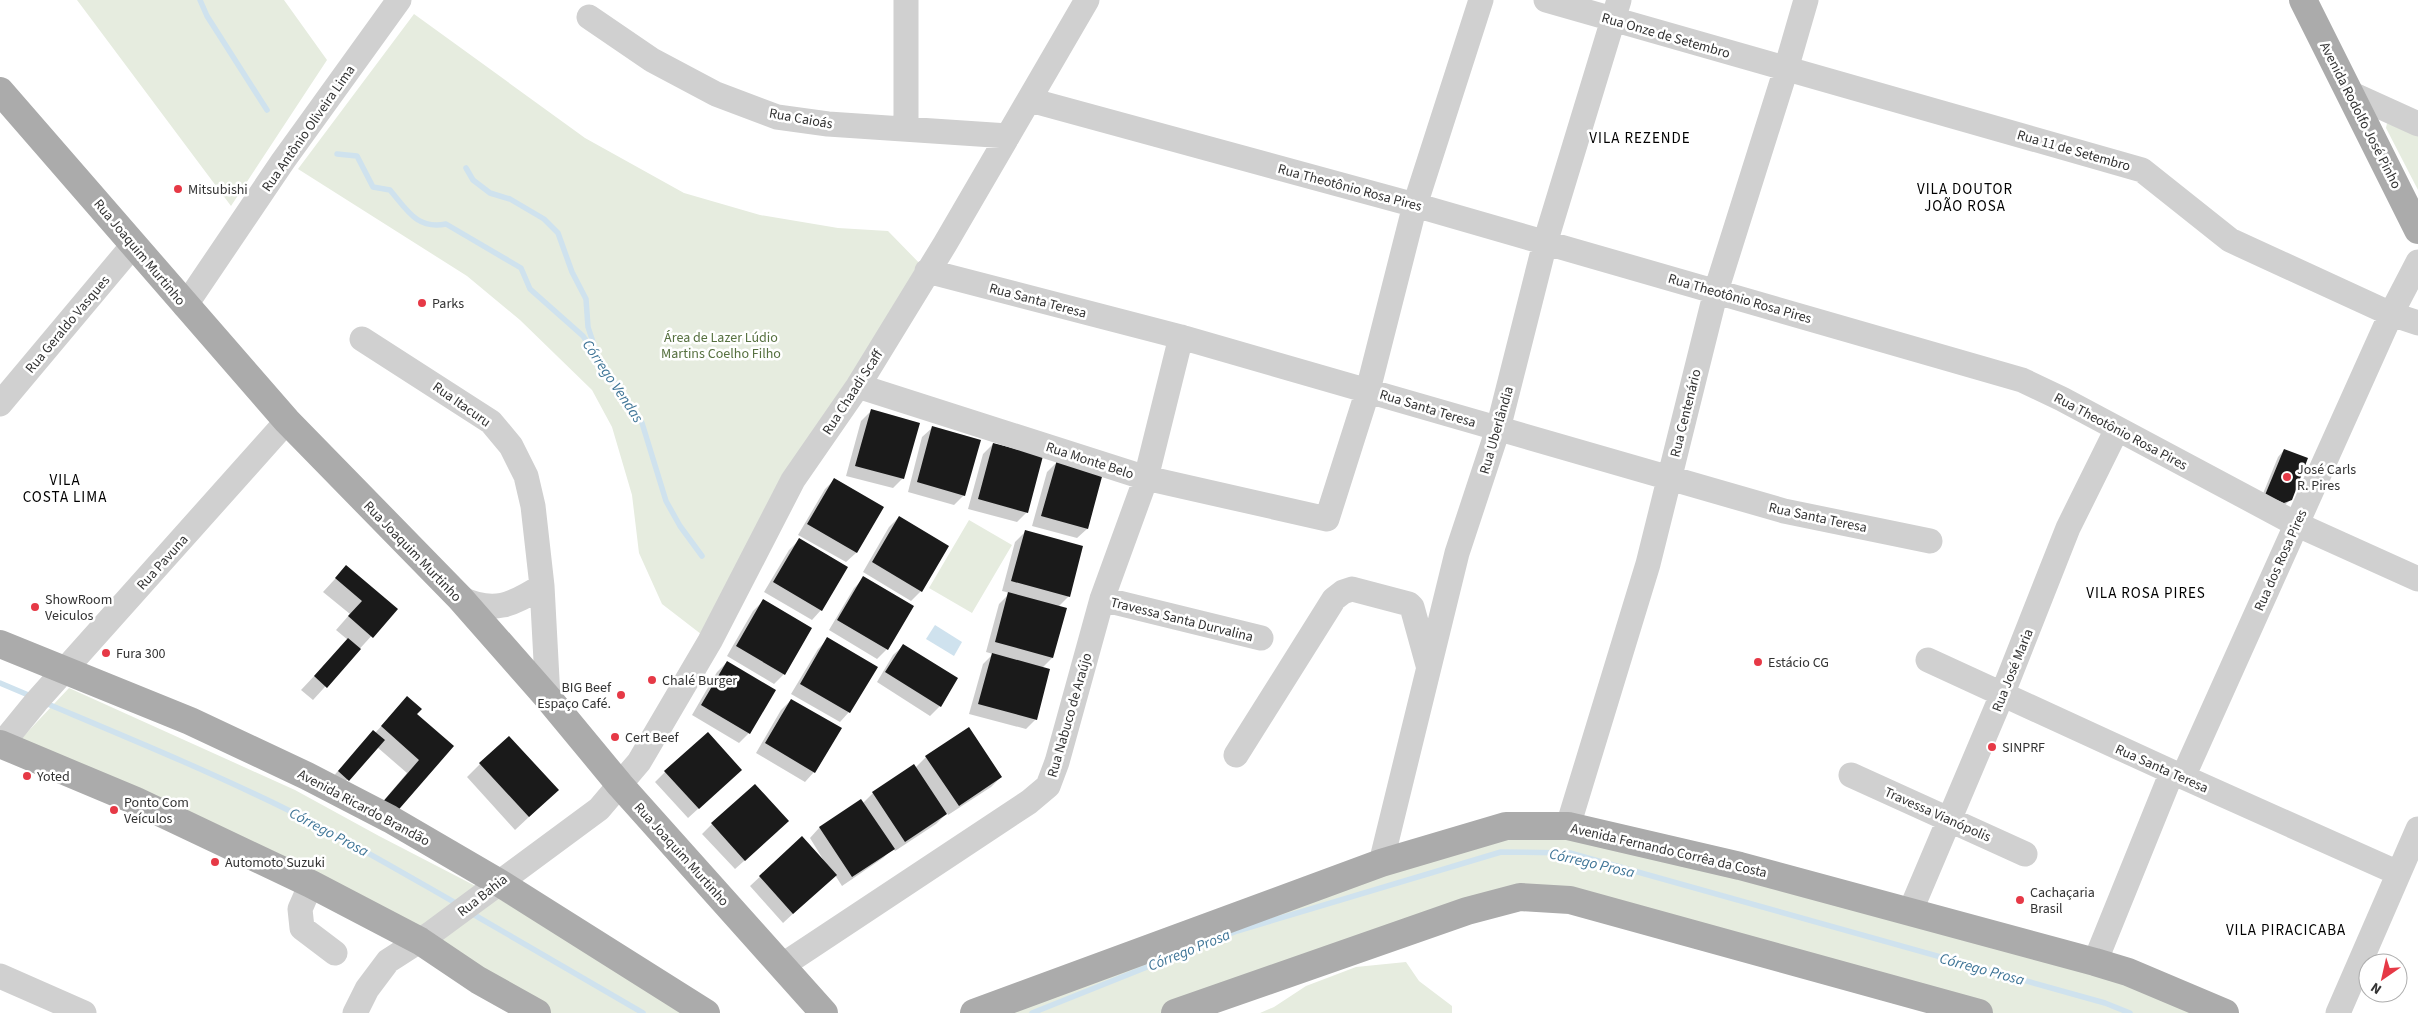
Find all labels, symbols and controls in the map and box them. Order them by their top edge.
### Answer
street label: Rua Onze de Setembro [1599,8,1732,64]
street label: Avenida Rodolfo José Pinho [2314,39,2406,192]
street label: Rua Antônio Oliveira Lima [257,61,360,196]
street label: Rua Caioás [767,104,834,134]
street label: Rua 11 de Setembro [2015,125,2133,177]
district label: VILA REZENDE [1589,128,1691,149]
street label: Rua Theotônio Rosa Pires [1275,159,1424,217]
district label: VILA DOUTOR JOÃO ROSA [1917,179,2013,217]
place label: Mitsubishi [188,180,248,200]
marker: Mitsubishi [172,183,184,195]
street label: Rua Joaquim Murtinho [89,195,190,310]
street label: Rua Theotônio Rosa Pires [1666,269,1814,329]
street label: Rua Geraldo Vasques [21,271,115,378]
street label: Rua Santa Teresa [987,278,1089,324]
place label: Parks [432,294,464,314]
marker: Parks [416,297,428,309]
park label: Área de Lazer Lúdio Martins Coelho Filho [661,328,781,364]
water label: Córrego Vendas [577,336,648,427]
street label: Rua Chaadi Scaff [818,345,888,439]
street label: Rua Centenário [1665,367,1707,459]
street label: Rua Itacuru [428,377,495,432]
street label: Rua Uberlândia [1475,384,1519,477]
street label: Rua Santa Teresa [1377,385,1478,433]
street label: Rua Theotônio Rosa Pires [2050,388,2191,476]
street label: Rua Monte Belo [1043,437,1136,485]
place label: José Carls R. Pires [2297,460,2356,496]
district label: VILA COSTA LIMA [23,470,107,508]
marker: José Carls R. Pires [2281,471,2293,483]
street label: Rua Joaquim Murtinho [359,497,466,607]
street label: Rua Santa Teresa [1767,498,1869,538]
street label: Rua dos Rosa Pires [2250,506,2312,614]
street label: Rua Pavuna [132,530,193,595]
district label: VILA ROSA PIRES [2086,583,2206,604]
place label: ShowRoom Veiculos [45,590,112,626]
street label: Travessa Santa Durvalina [1108,593,1255,647]
marker: ShowRoom Veiculos [29,601,41,613]
street label: Rua José Maria [1987,626,2039,715]
place label: Fura 300 [116,644,166,664]
marker: Fura 300 [100,647,112,659]
street label: Rua Nabuco de Araújo [1043,651,1097,780]
place label: Estácio CG [1768,653,1829,673]
marker: Estácio CG [1752,656,1764,668]
place label: Chalé Burger [662,671,737,691]
marker: Chalé Burger [646,674,658,686]
place label: BIG Beef Espaço Café. [537,678,612,714]
marker: BIG Beef Espaço Café. [615,689,627,701]
place label: Cert Beef [625,728,679,748]
marker: Cert Beef [609,731,621,743]
place label: SINPRF [2002,738,2045,758]
street label: Rua Santa Teresa [2112,739,2211,798]
marker: SINPRF [1986,741,1998,753]
street label: Avenida Ricardo Brandão [294,765,433,851]
place label: Yoted [36,767,70,787]
marker: Yoted [21,770,33,782]
street label: Travessa Vianópolis [1881,782,1994,847]
place label: Ponto Com Veículos [124,793,189,829]
street label: Rua Joaquim Murtinho [629,798,733,911]
water label: Córrego Prosa [285,803,372,862]
marker: Ponto Com Veículos [108,804,120,816]
street label: Avenida Fernando Corrêa da Costa [1569,819,1769,883]
water label: Córrego Prosa [1547,843,1637,883]
place label: Automoto Suzuki [225,853,325,873]
marker: Automoto Suzuki [209,856,221,868]
street label: Rua Bahia [453,870,512,922]
place label: Cachaçaria Brasil [2030,883,2095,919]
marker: Cachaçaria Brasil [2014,894,2026,906]
district label: VILA PIRACICABA [2226,920,2346,941]
water label: Córrego Prosa [1145,924,1233,976]
water label: Córrego Prosa [1937,948,2027,991]
north arrow [2358,953,2408,1003]
text: N [2367,977,2386,999]

